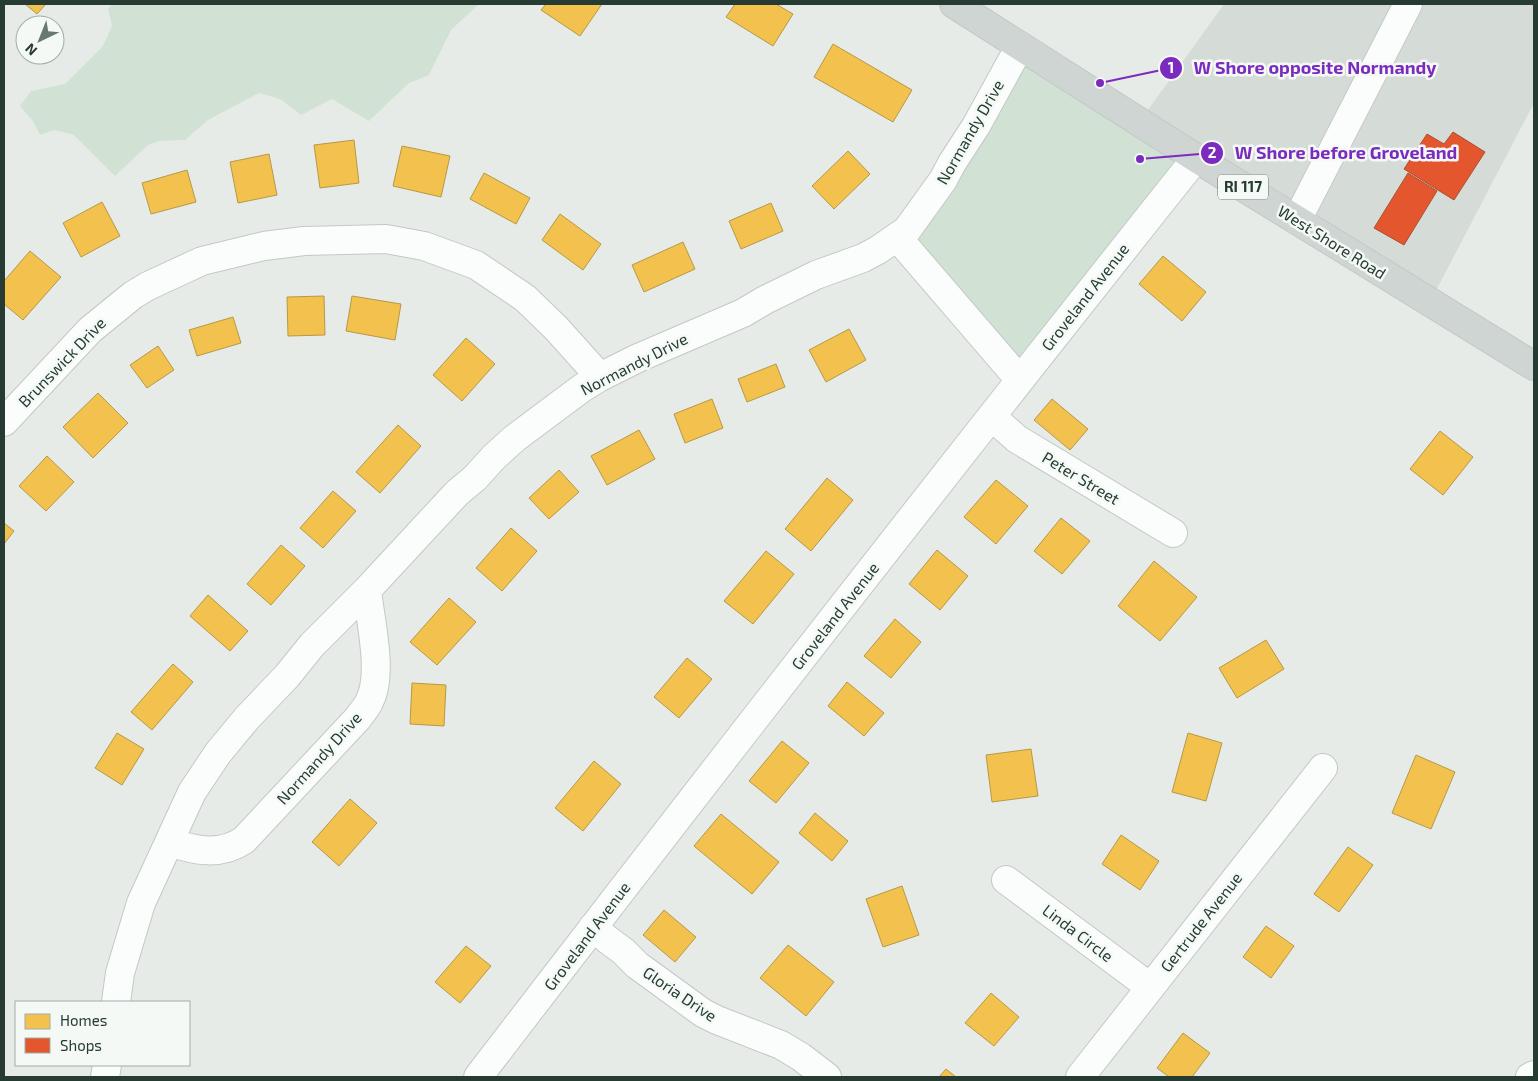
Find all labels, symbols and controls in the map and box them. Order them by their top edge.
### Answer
north arrow [15,15,65,65]
text: N [21,40,40,60]
callout: W Shore opposite Normandy [1159,52,1446,85]
text: W Shore opposite Normandy [1194,56,1437,78]
text: 1 [1168,58,1174,76]
street label: Normandy Drive [932,76,1007,187]
callout: W Shore before Groveland [1200,136,1468,169]
text: W Shore before Groveland [1235,141,1457,163]
text: 2 [1208,143,1217,161]
road number: RI 117 [1218,174,1268,200]
street label: West Shore Road [1275,201,1390,282]
street label: Groveland Avenue [1037,239,1132,354]
street label: Brunswick Drive [14,313,109,410]
street label: Normandy Drive [577,328,691,399]
street label: Peter Street [1039,447,1123,508]
street label: Groveland Avenue [787,558,882,673]
street label: Normandy Drive [272,708,365,808]
street label: Gertrude Avenue [1156,868,1245,975]
street label: Groveland Avenue [540,878,634,994]
street label: Linda Circle [1039,900,1117,965]
street label: Gloria Drive [640,962,721,1025]
legend [15,1001,190,1066]
text: Homes [60,1011,107,1029]
text: Shops [60,1036,102,1054]

